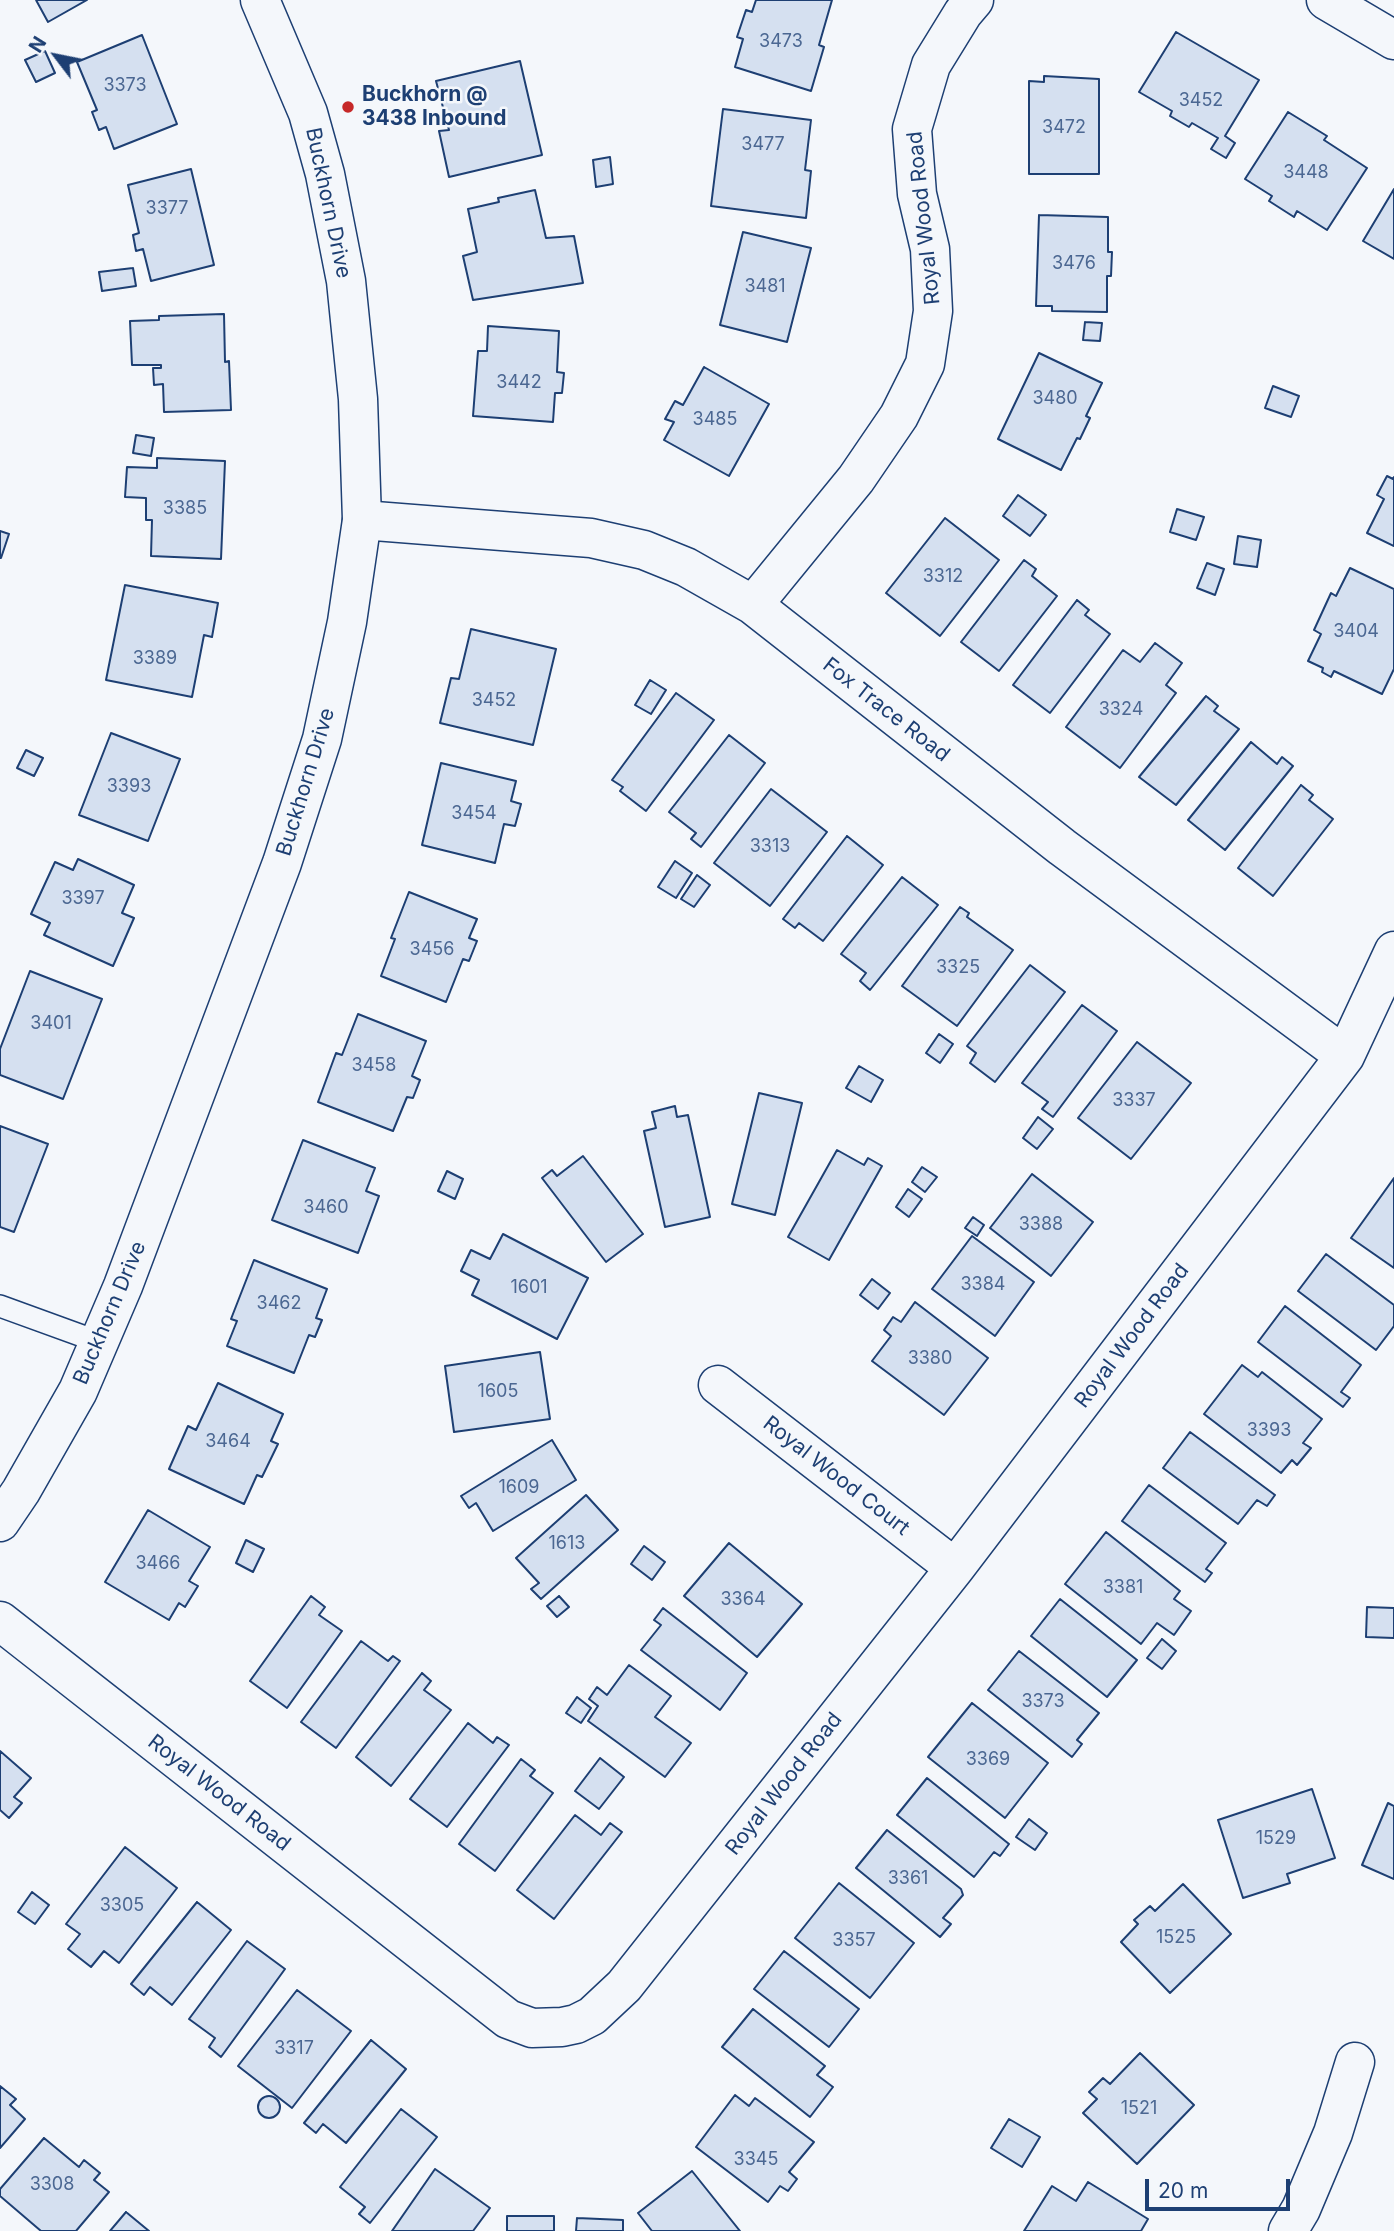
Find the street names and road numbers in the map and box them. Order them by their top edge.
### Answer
street label: Buckhorn Drive [300,125,356,281]
street label: Royal Wood Road [902,130,946,306]
street label: Fox Trace Road [818,653,954,767]
street label: Buckhorn Drive [272,705,340,859]
street label: Buckhorn Drive [68,1237,152,1389]
street label: Royal Wood Road [1070,1259,1194,1413]
street label: Royal Wood Court [758,1411,914,1541]
street label: Royal Wood Road [720,1708,848,1860]
street label: Royal Wood Road [143,1729,295,1857]

